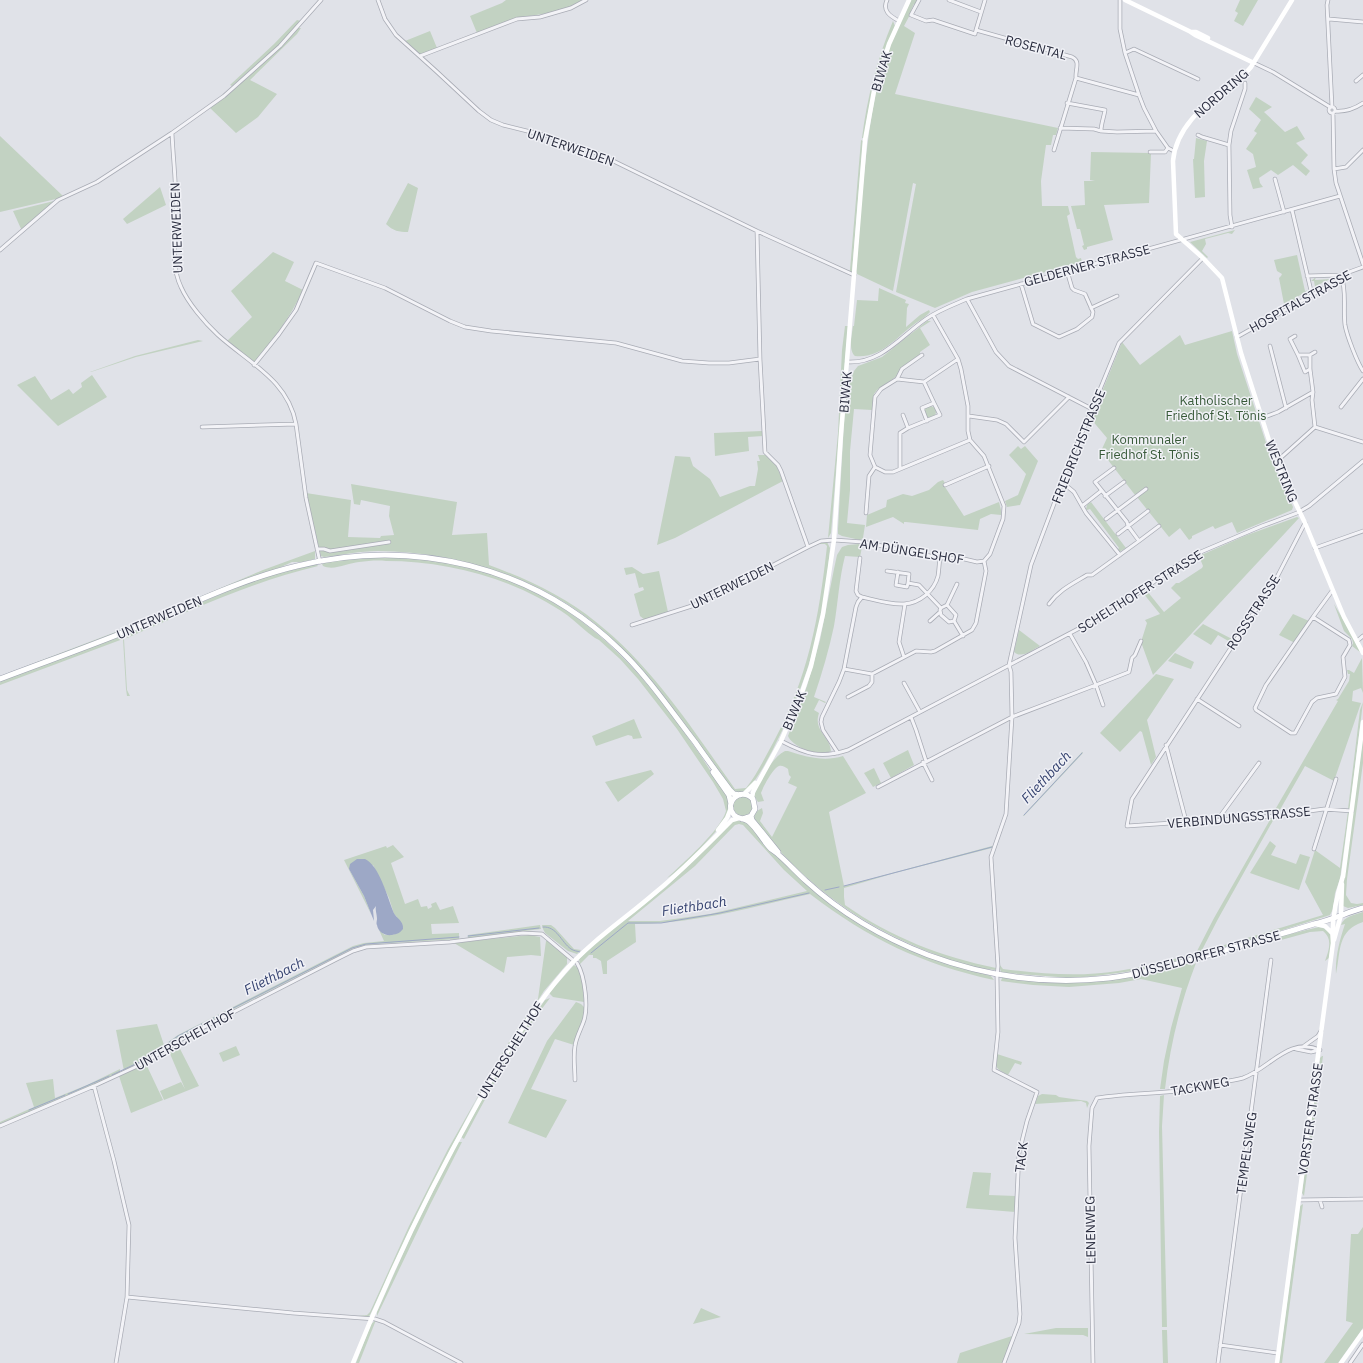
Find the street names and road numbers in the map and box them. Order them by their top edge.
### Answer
street label: ROSENTAL [1003,31,1069,64]
street label: BIWAK [867,49,896,94]
street label: NORDRING [1190,65,1252,122]
street label: UNTERWEIDEN [525,125,617,170]
street label: UNTERWEIDEN [166,182,187,274]
street label: GELDERNER STRASSE [1022,240,1152,291]
street label: HOSPITALSTRASSE [1246,266,1354,337]
street label: BIWAK [835,370,856,414]
street label: FRIEDRICHSTRASSE [1048,386,1109,506]
street label: WESTRING [1261,438,1302,505]
street label: AM DÜNGELSHOF [859,535,965,568]
street label: SCHELTHOFER STRASSE [1075,546,1206,637]
street label: UNTERWEIDEN [688,558,777,613]
street label: ROSSSTRASSE [1223,571,1284,653]
street label: UNTERWEIDEN [114,592,204,643]
street label: BIWAK [778,688,810,733]
street label: VERBINDUNGSSTRASSE [1167,803,1311,832]
street label: DÜSSELDORFER STRASSE [1130,926,1282,983]
street label: UNTERSCHELTHOF [473,998,547,1102]
street label: UNTERSCHELTHOF [132,1005,239,1074]
street label: VORSTER STRASSE [1294,1062,1327,1176]
street label: TACKWEG [1169,1073,1231,1100]
street label: TEMPELSWEG [1232,1111,1261,1196]
street label: TACK [1011,1141,1032,1174]
street label: LENENWEG [1081,1196,1100,1264]

